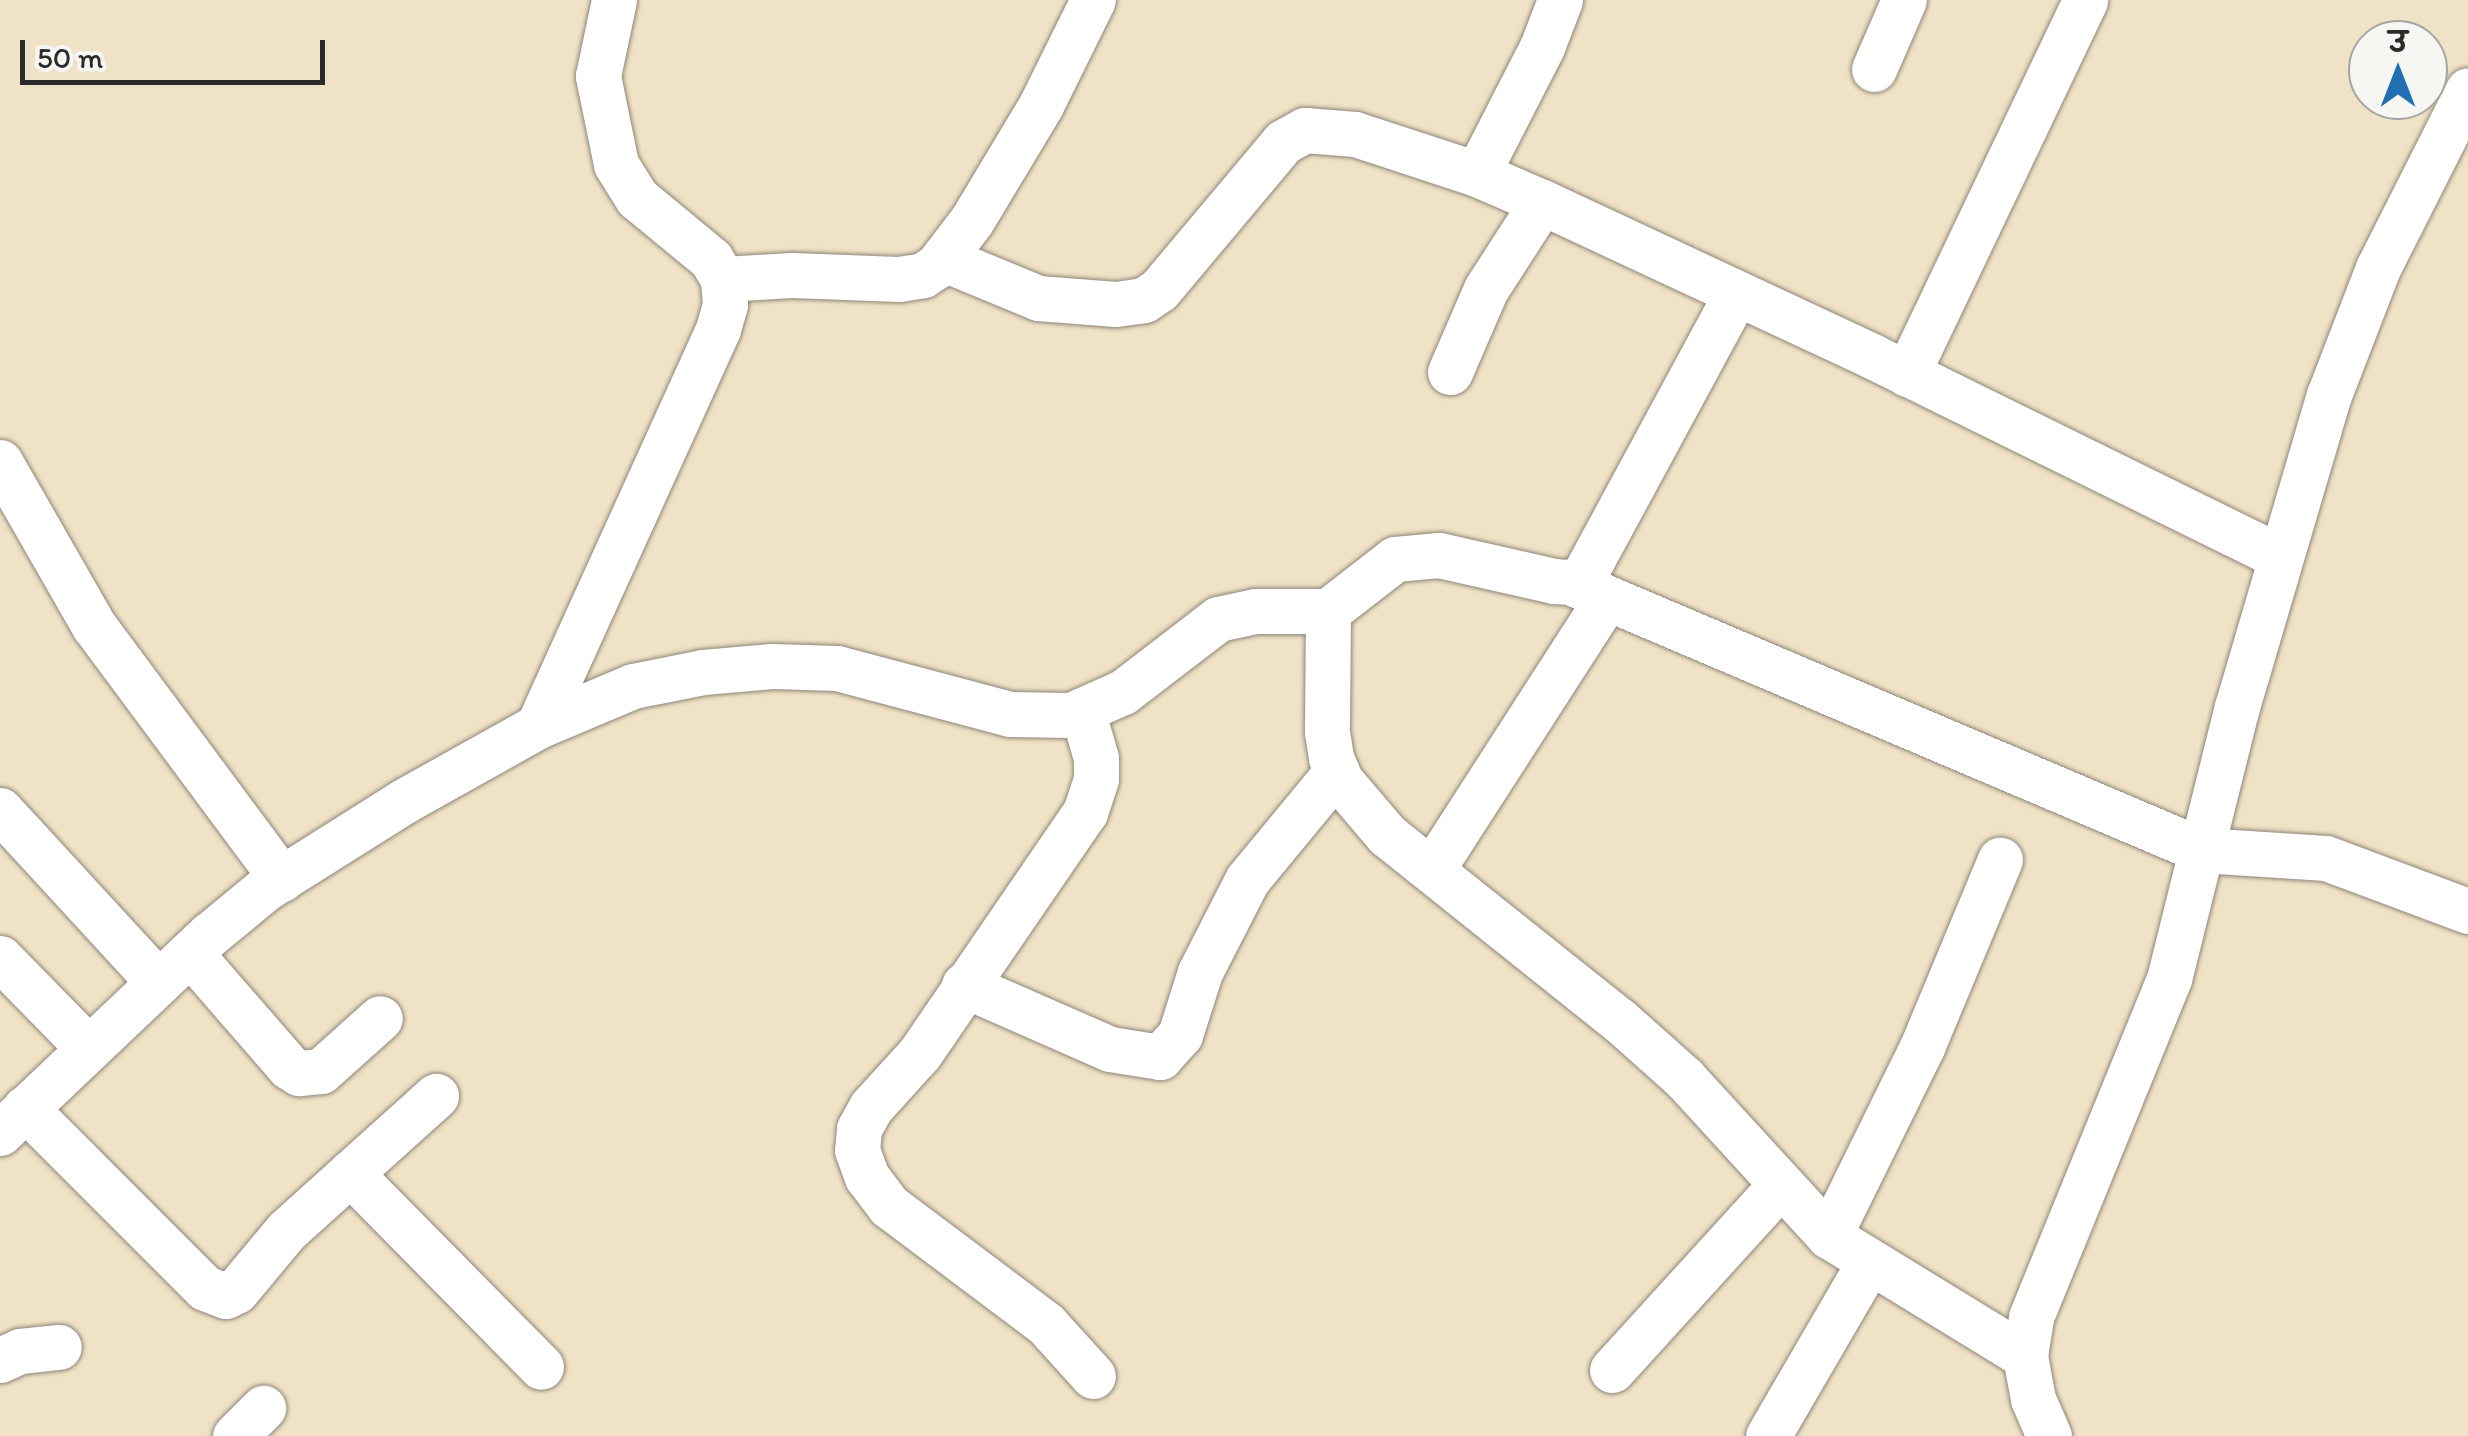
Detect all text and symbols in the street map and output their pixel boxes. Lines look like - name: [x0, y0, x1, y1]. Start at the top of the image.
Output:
- scale bar: [25, 20, 330, 82]
- north arrow: [2348, 20, 2448, 120]
- text: उ: [2389, 25, 2407, 59]
- text: 50 m: [37, 39, 103, 76]

